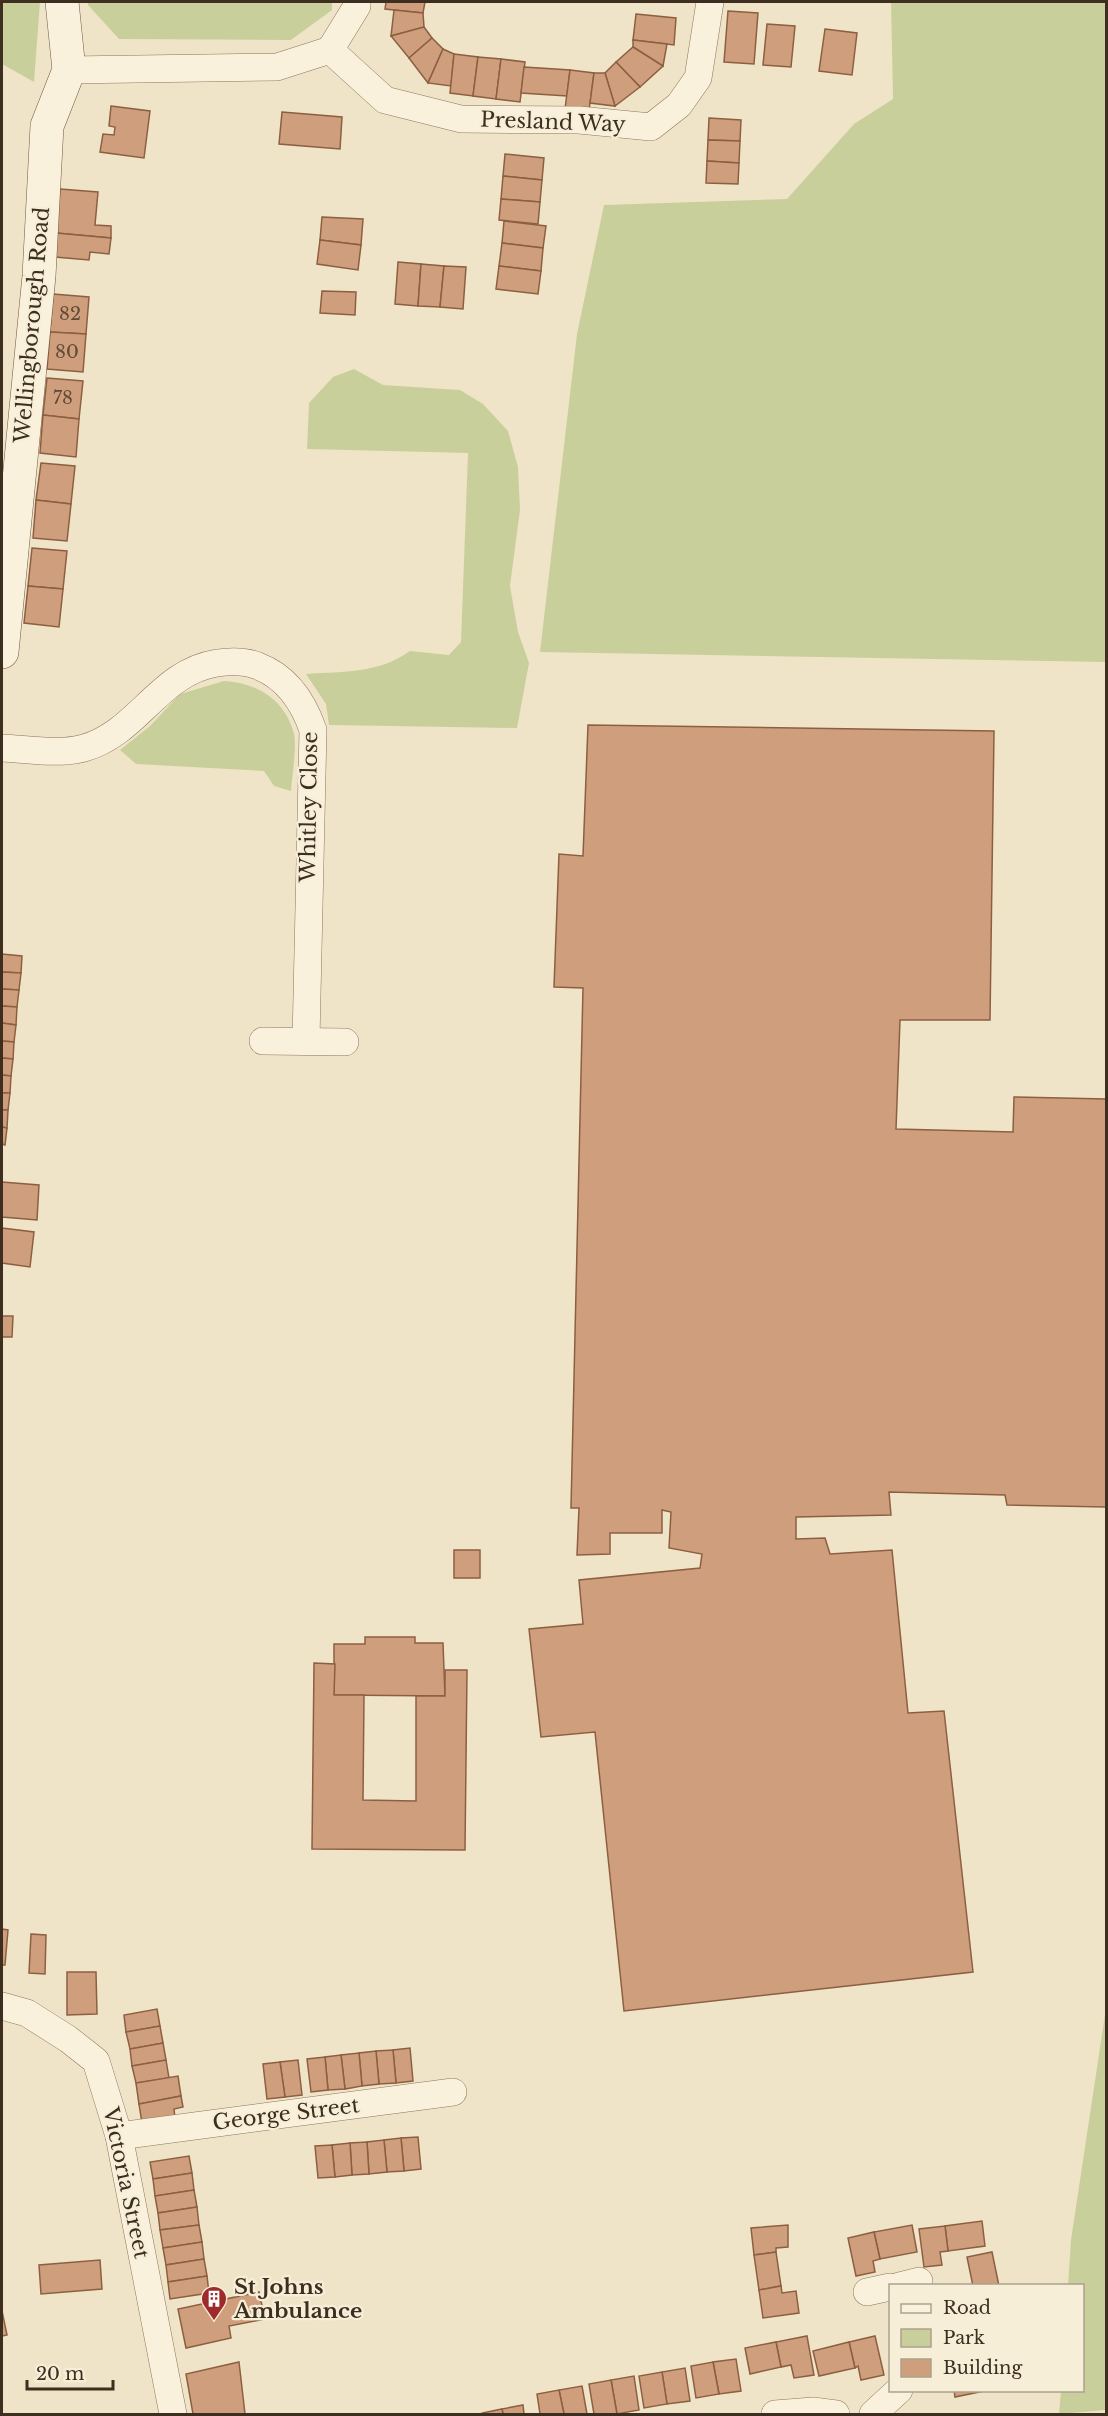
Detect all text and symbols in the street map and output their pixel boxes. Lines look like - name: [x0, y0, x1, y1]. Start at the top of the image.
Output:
- street label: Presland Way: [480, 106, 627, 138]
- street label: Wellingborough Road: [9, 206, 55, 445]
- house number: 82: [59, 303, 81, 325]
- house number: 80: [55, 341, 79, 363]
- house number: 78: [53, 387, 73, 409]
- street label: Whitley Close: [295, 731, 323, 884]
- street label: George Street: [211, 2092, 361, 2136]
- street label: Victoria Street: [97, 2104, 155, 2261]
- place label: St Johns Ambulance: [233, 2274, 362, 2324]
- building icon: St Johns Ambulance: [199, 2284, 229, 2322]
- legend: [889, 2284, 1084, 2392]
- text: Road: [943, 2297, 991, 2319]
- text: Park: [943, 2327, 985, 2349]
- scale bar: [27, 2353, 112, 2391]
- text: Building: [943, 2357, 1022, 2379]
- text: 20 m: [36, 2363, 84, 2385]

